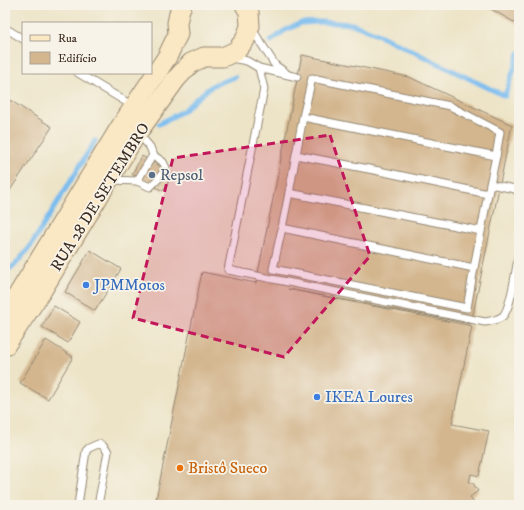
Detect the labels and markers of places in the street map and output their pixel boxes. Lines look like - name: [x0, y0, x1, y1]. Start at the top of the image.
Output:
- place label: Repsol: [160, 165, 203, 185]
- marker: Repsol: [147, 170, 157, 180]
- place label: JPMMotos: [92, 275, 165, 295]
- marker: JPMMotos: [81, 280, 91, 290]
- place label: IKEA Loures: [325, 387, 413, 407]
- marker: IKEA Loures: [312, 392, 322, 402]
- place label: Bristô Sueco: [188, 458, 267, 478]
- marker: Bristô Sueco: [175, 463, 185, 473]

